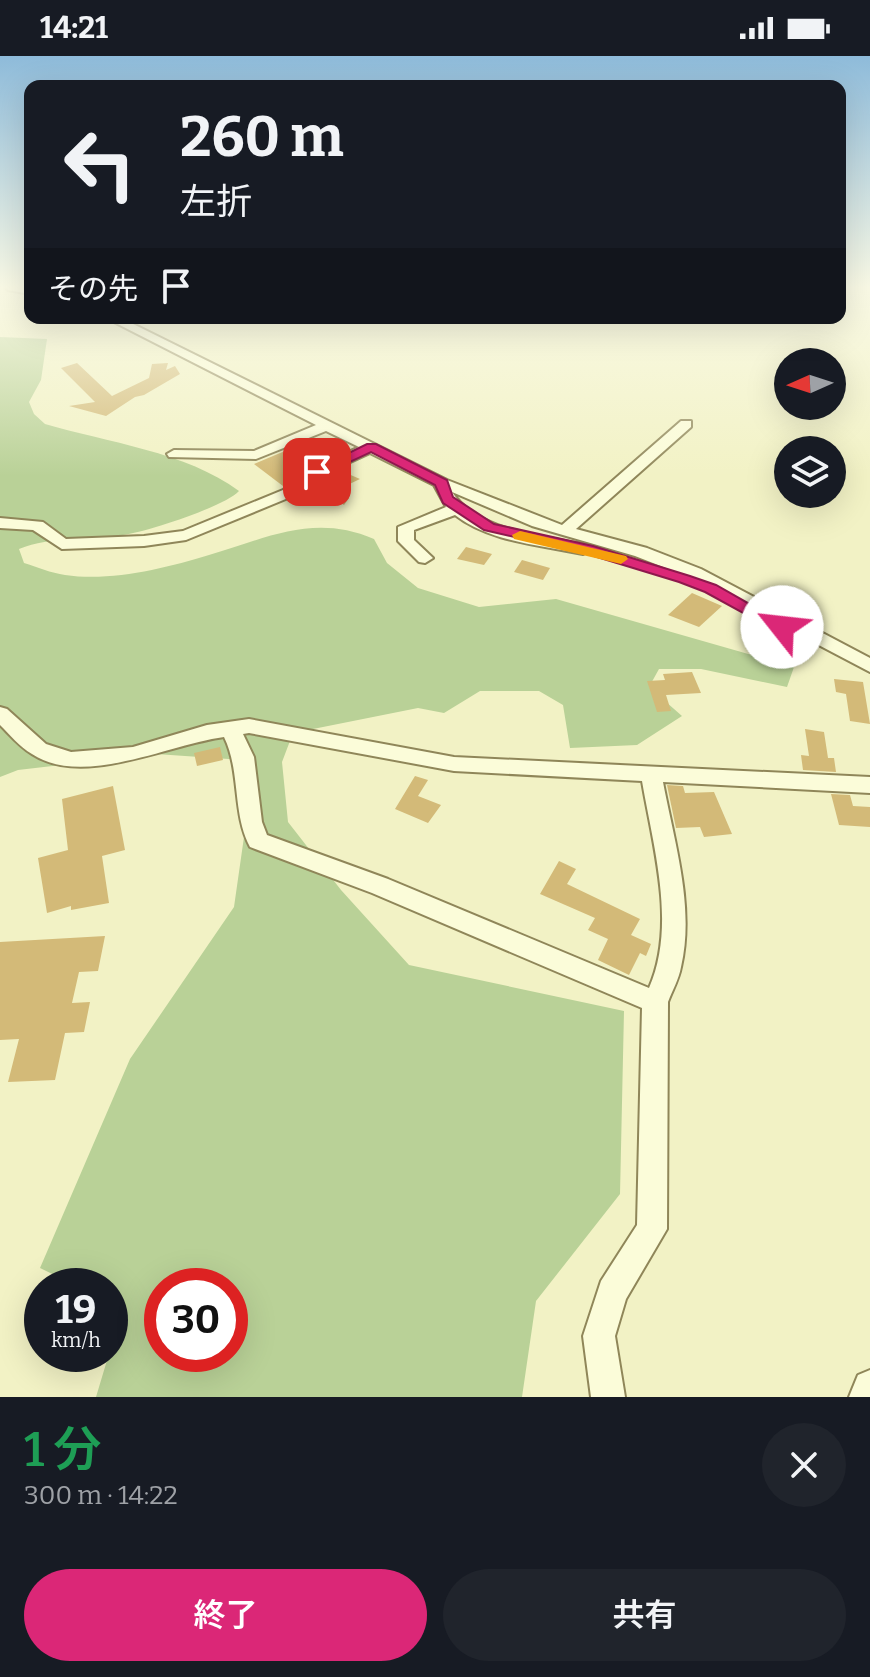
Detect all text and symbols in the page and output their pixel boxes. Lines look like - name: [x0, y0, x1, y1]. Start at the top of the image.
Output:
- text: 14:21: [40, 10, 108, 46]
- text: 260 m: [180, 104, 344, 171]
- icon: left: [48, 112, 152, 216]
- text: 左折: [180, 180, 252, 224]
- icon: arrive: [154, 264, 198, 308]
- text: その先: [48, 271, 138, 307]
- north arrow: [774, 348, 846, 420]
- map controls: [774, 348, 846, 508]
- button: layers: [774, 436, 846, 508]
- pin: [283, 438, 351, 506]
- icon: arrive: [295, 450, 339, 494]
- position arrow: [740, 585, 824, 669]
- speed limit sign: 30: [144, 1268, 248, 1372]
- text: 19: [56, 1286, 96, 1334]
- text: km/h: [51, 1328, 101, 1352]
- text: 1 分: [24, 1421, 101, 1479]
- button: close: [762, 1423, 846, 1507]
- text: 300 m · 14:22: [24, 1480, 178, 1511]
- button: 終了: [24, 1569, 427, 1661]
- button: 共有: [443, 1569, 846, 1661]

